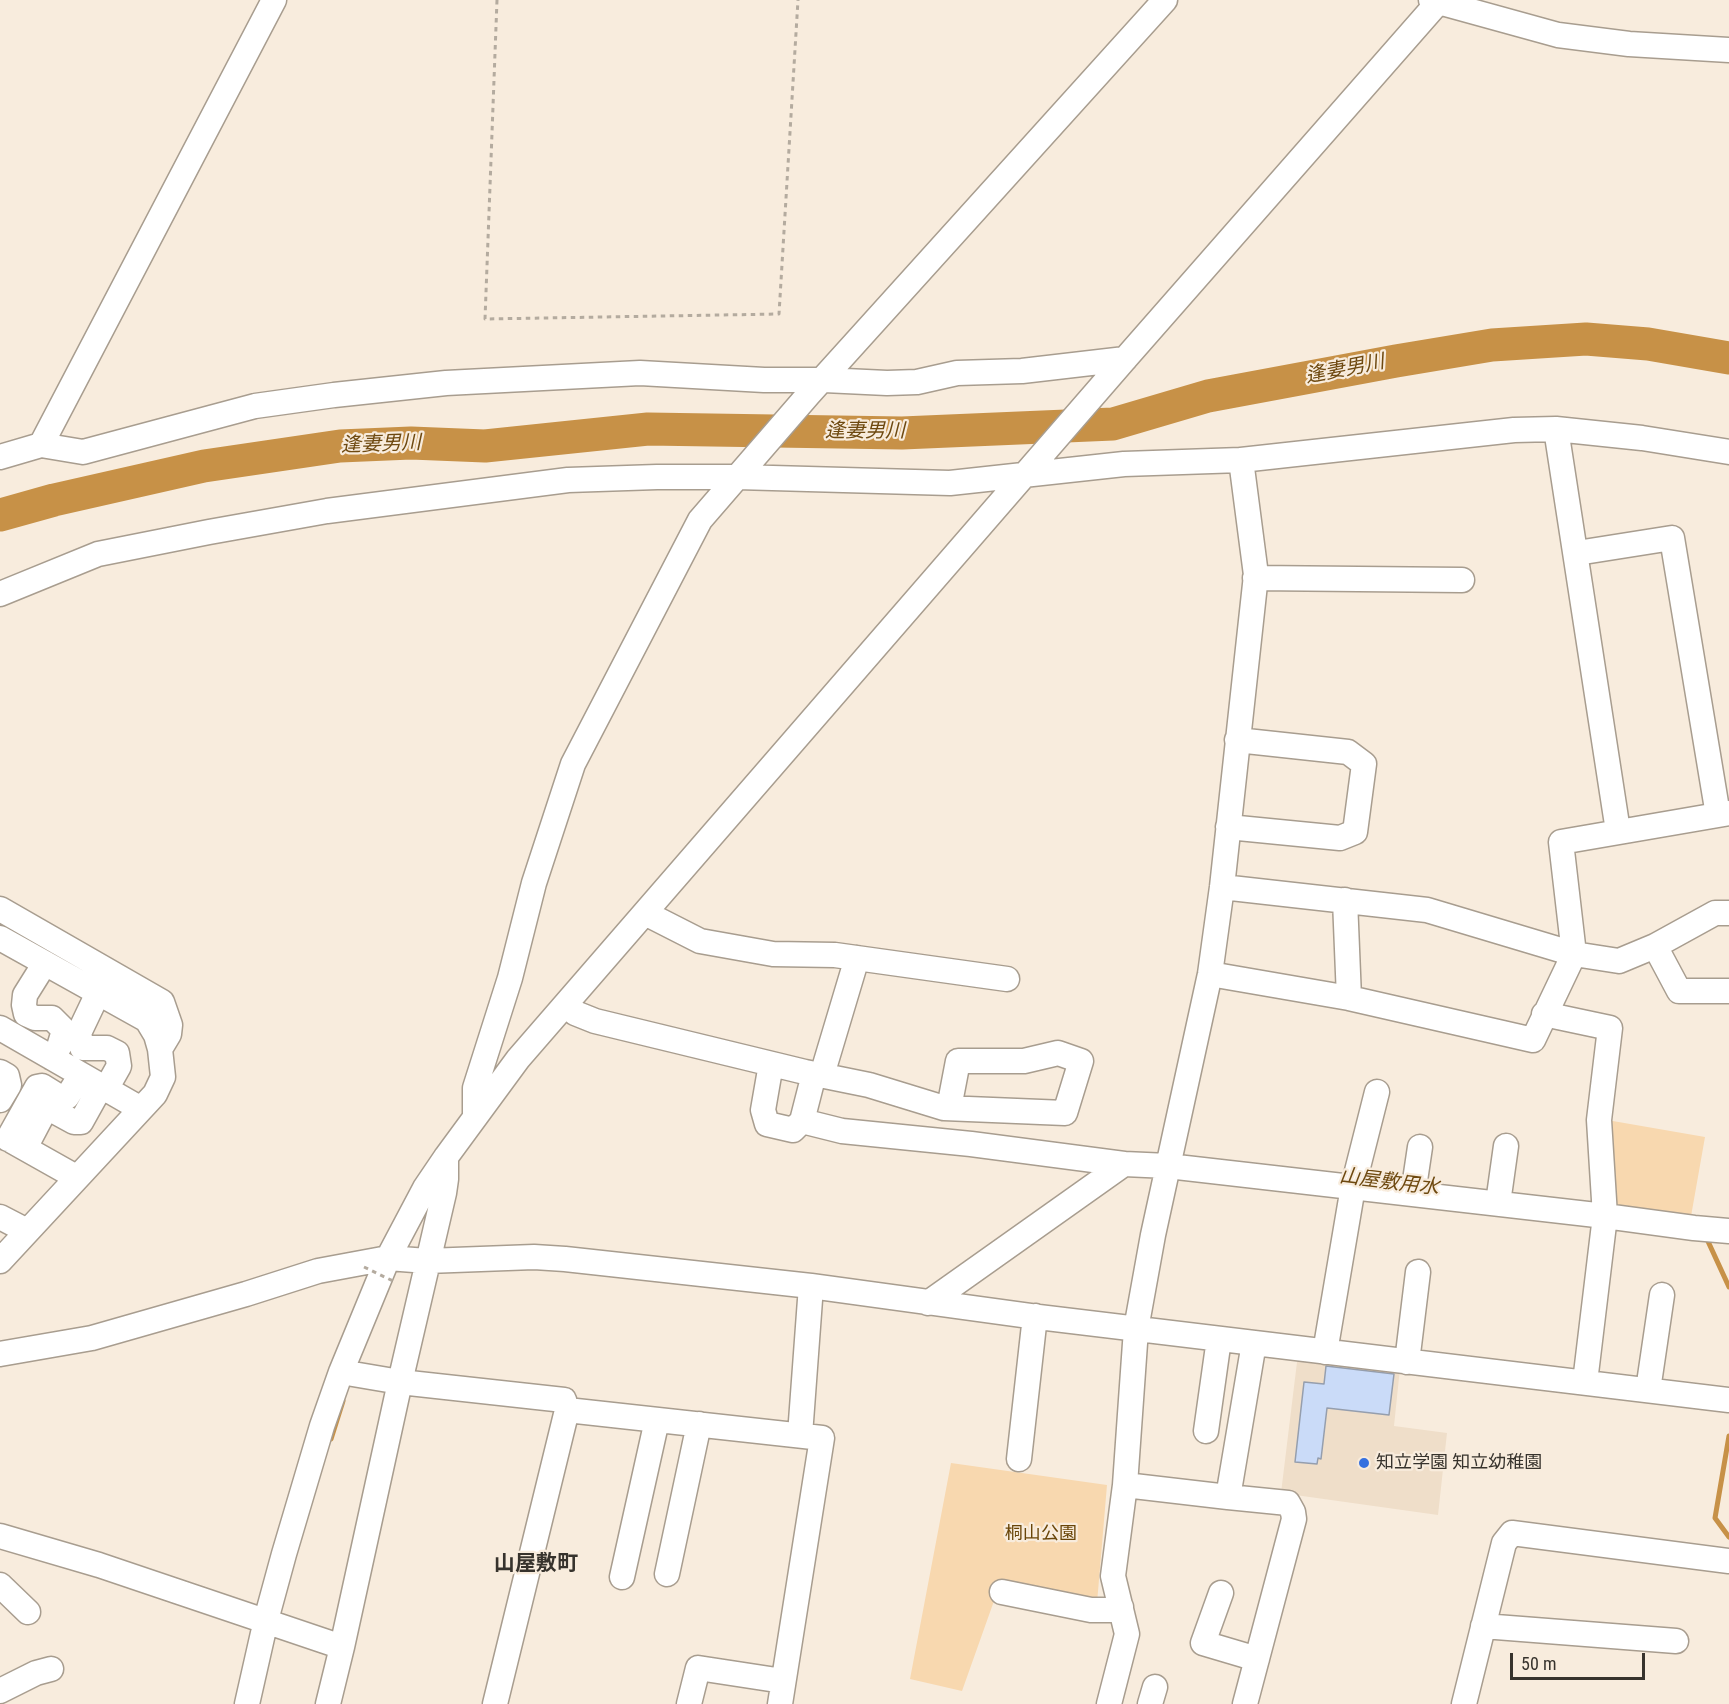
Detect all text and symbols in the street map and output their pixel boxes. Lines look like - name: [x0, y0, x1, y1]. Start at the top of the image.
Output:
- water label: 逢妻男川: [1303, 351, 1387, 389]
- water label: 逢妻男川: [825, 420, 905, 444]
- water label: 逢妻男川: [341, 432, 421, 458]
- water label: 山屋敷用水: [1338, 1165, 1440, 1201]
- place label: 知立学園 知立幼稚園: [1376, 1452, 1542, 1474]
- marker: 知立学園 知立幼稚園: [1357, 1456, 1371, 1470]
- park label: 桐山公園: [1005, 1523, 1077, 1545]
- district label: 山屋敷町: [494, 1552, 578, 1578]
- scale bar: [1513, 1641, 1648, 1679]
- text: 50 m: [1521, 1653, 1556, 1674]

